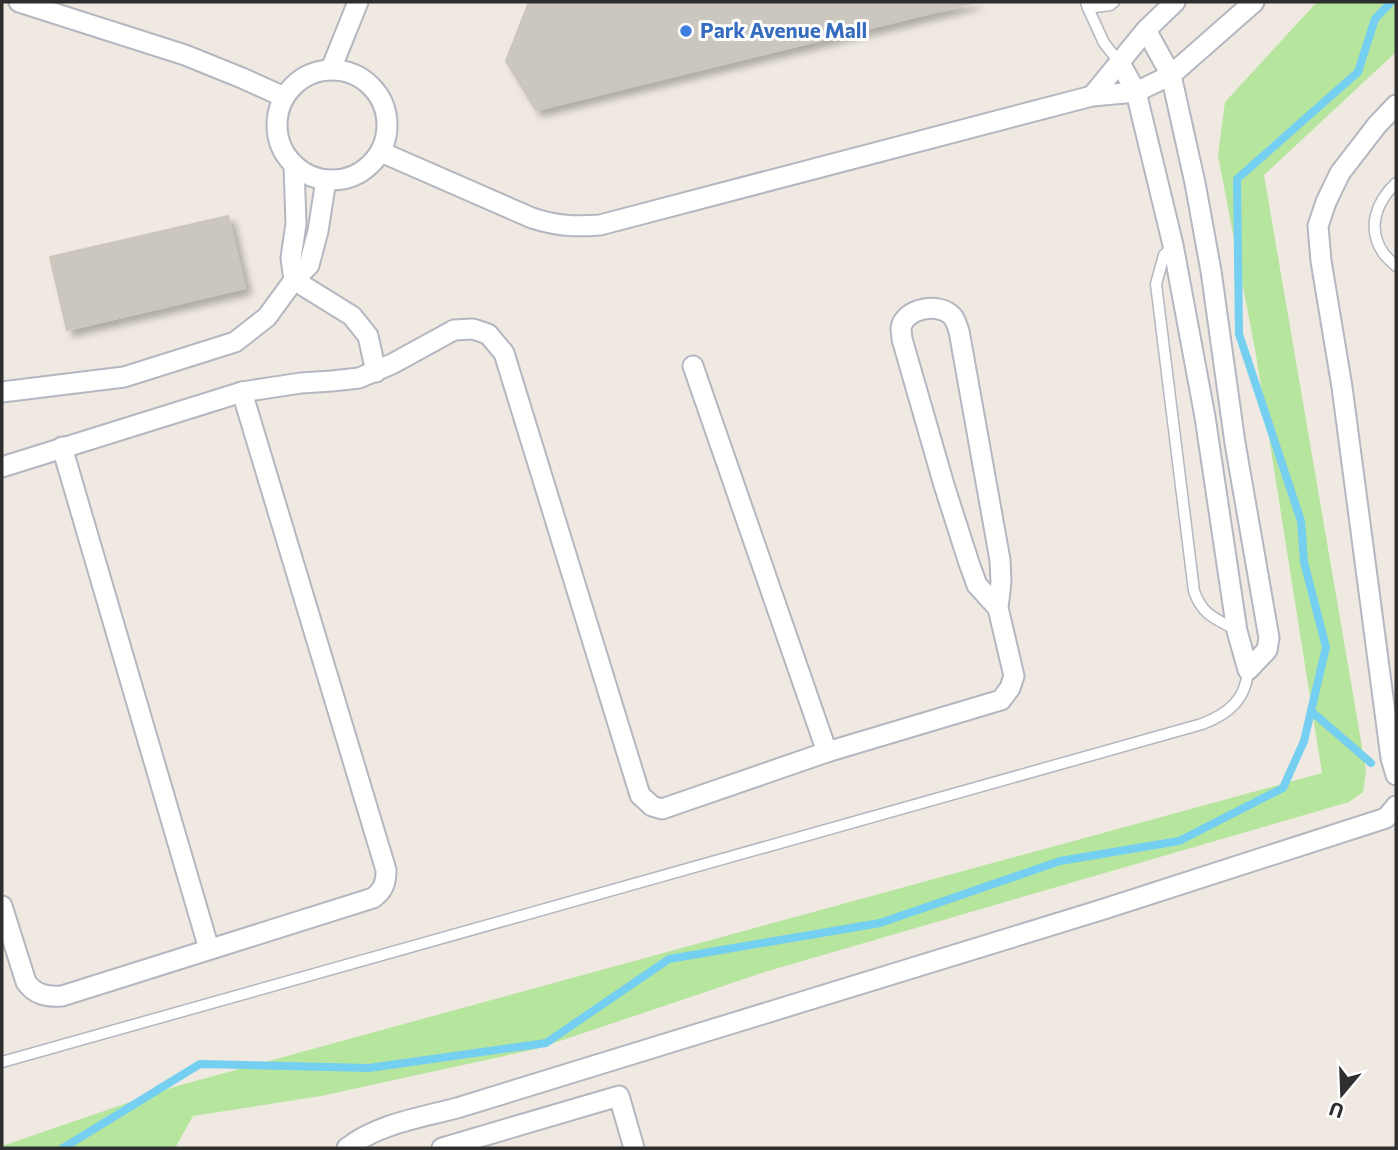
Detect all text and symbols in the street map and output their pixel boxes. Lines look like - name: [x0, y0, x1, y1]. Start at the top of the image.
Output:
- place label: Park Avenue Mall: [700, 17, 867, 42]
- marker: Park Avenue Mall: [678, 23, 694, 39]
- north arrow: [1307, 1059, 1377, 1129]
- text: U: [1326, 1097, 1347, 1124]

